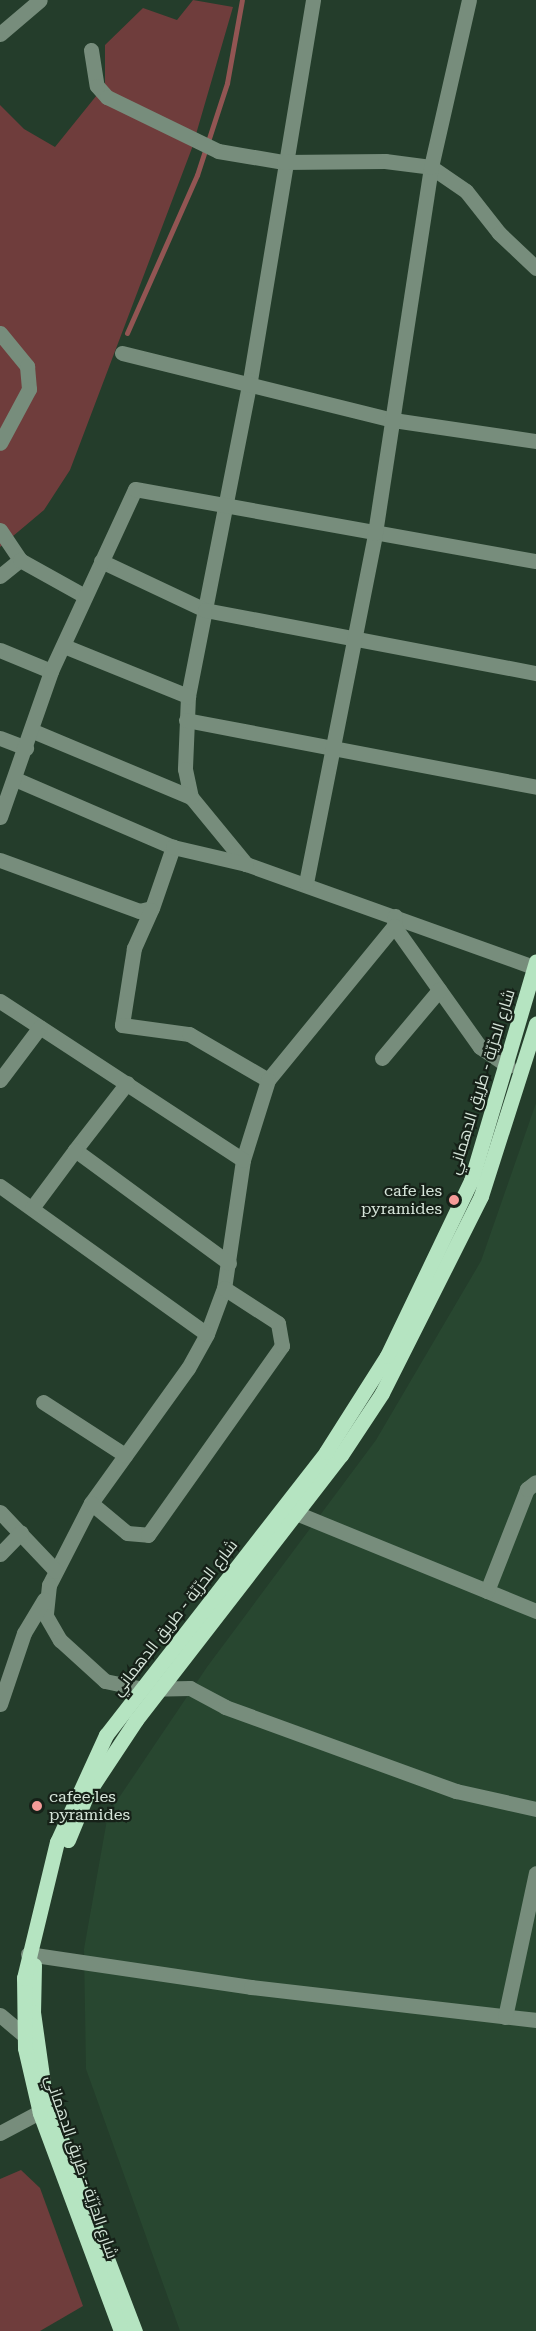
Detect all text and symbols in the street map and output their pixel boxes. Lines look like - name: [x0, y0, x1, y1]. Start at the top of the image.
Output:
- street label: شارع الحرّيّة - طريق الدهماني: [445, 987, 519, 1177]
- place label: cafe les pyramides: [361, 1181, 442, 1219]
- marker: cafe les pyramides: [447, 1193, 461, 1207]
- street label: شارع الحرّيّة - طريق الدهماني: [108, 1536, 242, 1700]
- place label: cafee les pyramides: [49, 1787, 130, 1825]
- marker: cafee les pyramides: [30, 1799, 44, 1813]
- street label: شارع الحرّيّة - طريق الدهماني: [41, 2073, 121, 2261]

